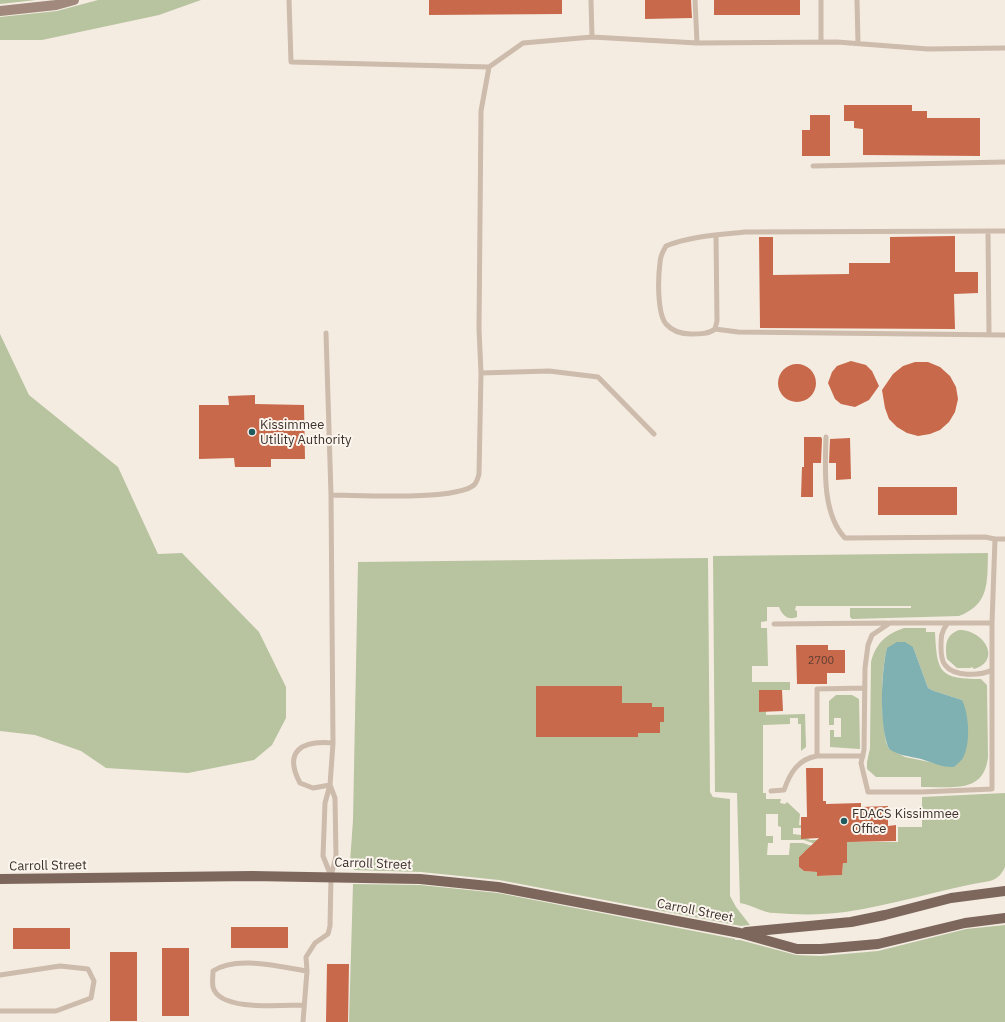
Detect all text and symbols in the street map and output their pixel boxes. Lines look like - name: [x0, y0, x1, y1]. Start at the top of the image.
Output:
- place label: Kissimmee Utility Authority: [260, 417, 352, 448]
- marker: Kissimmee Utility Authority: [247, 427, 257, 437]
- house number: 2700: [808, 654, 834, 668]
- place label: FDACS Kissimmee Office: [852, 806, 959, 837]
- marker: FDACS Kissimmee Office: [839, 816, 849, 826]
- street label: Carroll Street: [334, 855, 412, 873]
- street label: Carroll Street: [9, 858, 87, 874]
- street label: Carroll Street: [655, 896, 735, 926]

